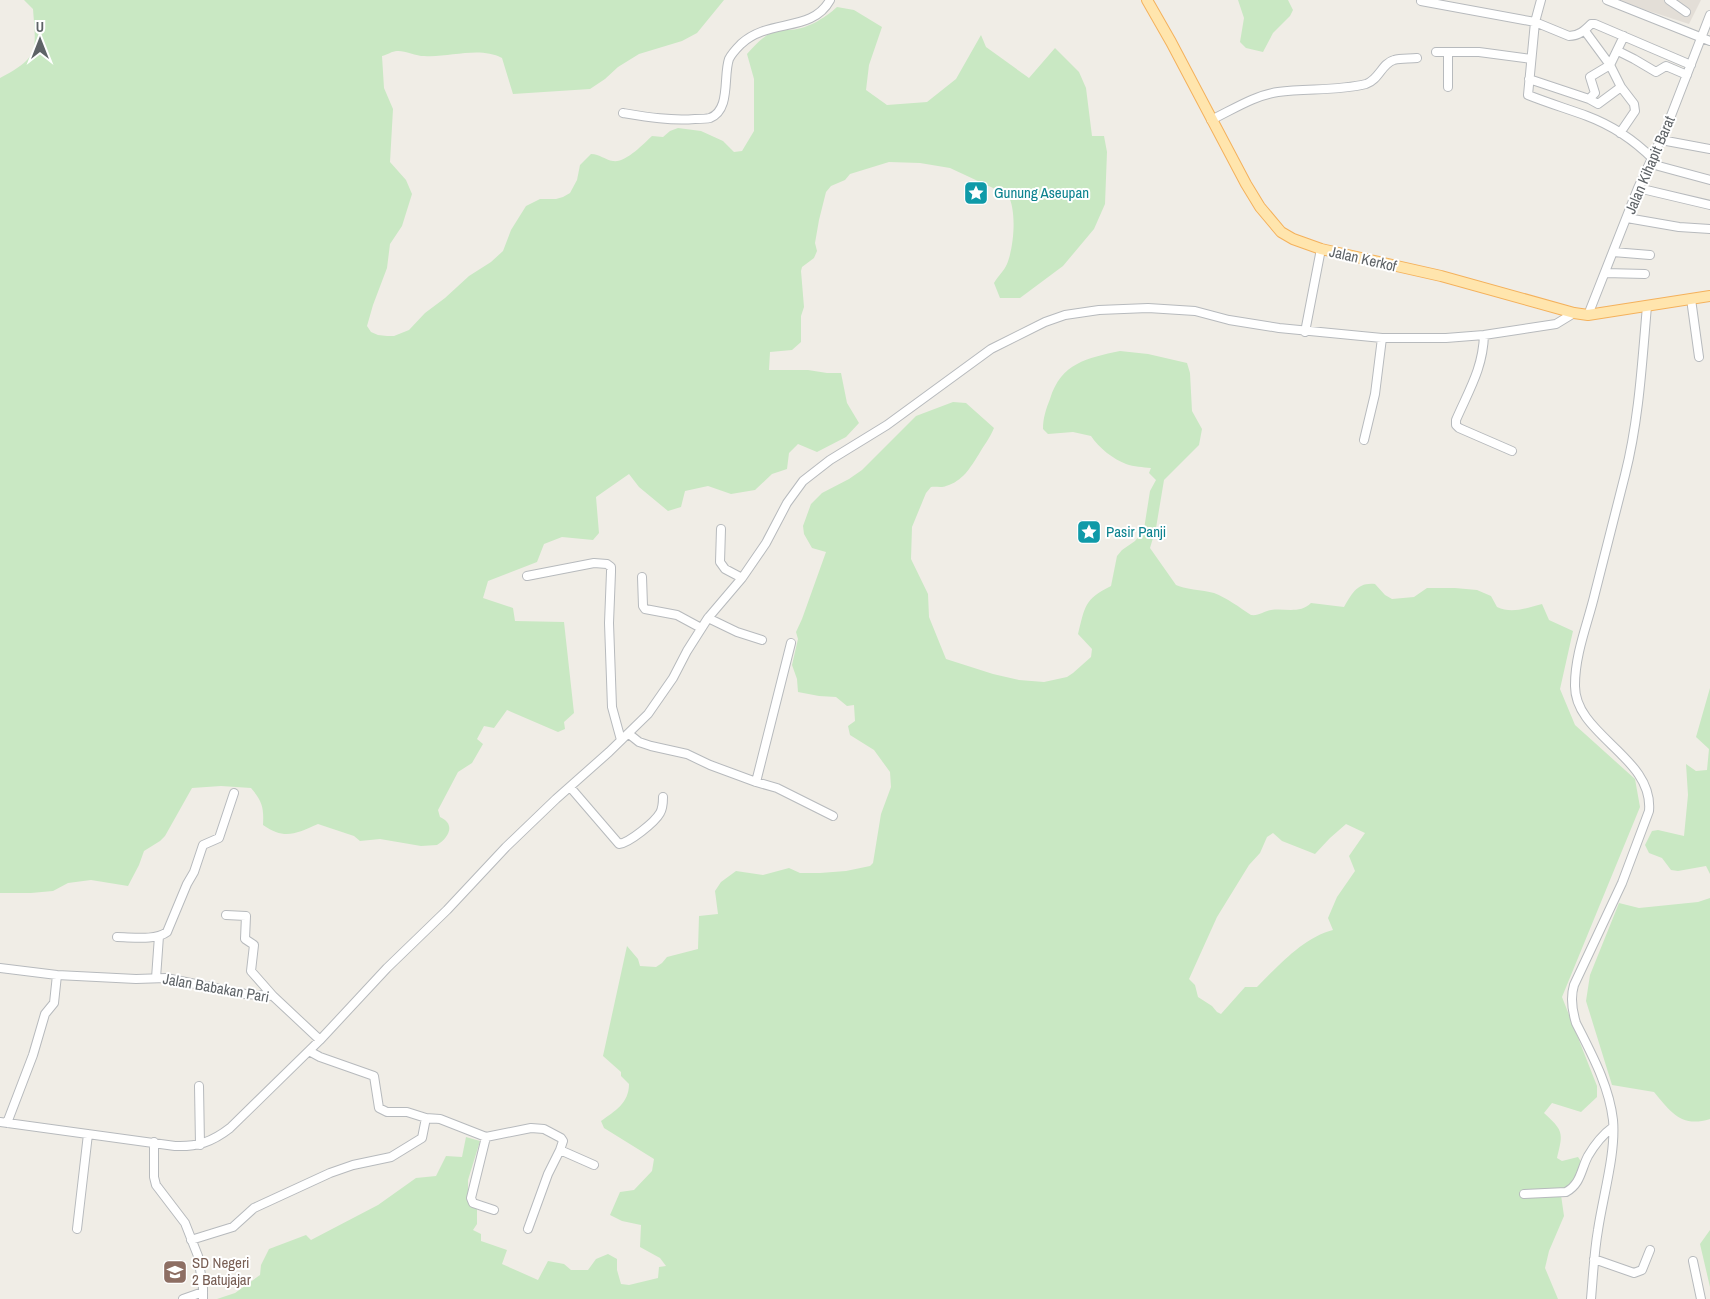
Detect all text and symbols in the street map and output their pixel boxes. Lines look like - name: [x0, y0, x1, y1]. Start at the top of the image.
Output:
- north arrow: [15, 15, 65, 65]
- text: U: [36, 18, 44, 36]
- street label: Jalan Kihapit Barat: [1619, 112, 1680, 217]
- place icon: Gunung Aseupan: [963, 180, 989, 206]
- place label: Gunung Aseupan: [994, 182, 1089, 203]
- street label: Jalan Kerkof: [1327, 241, 1399, 277]
- place icon: Pasir Panji: [1076, 519, 1102, 545]
- place label: Pasir Panji: [1106, 521, 1166, 542]
- street label: Jalan Babakan Pari: [161, 968, 271, 1007]
- place label: SD Negeri 2 Batujajar: [192, 1252, 251, 1290]
- school or university icon: SD Negeri 2 Batujajar: [162, 1259, 188, 1285]

